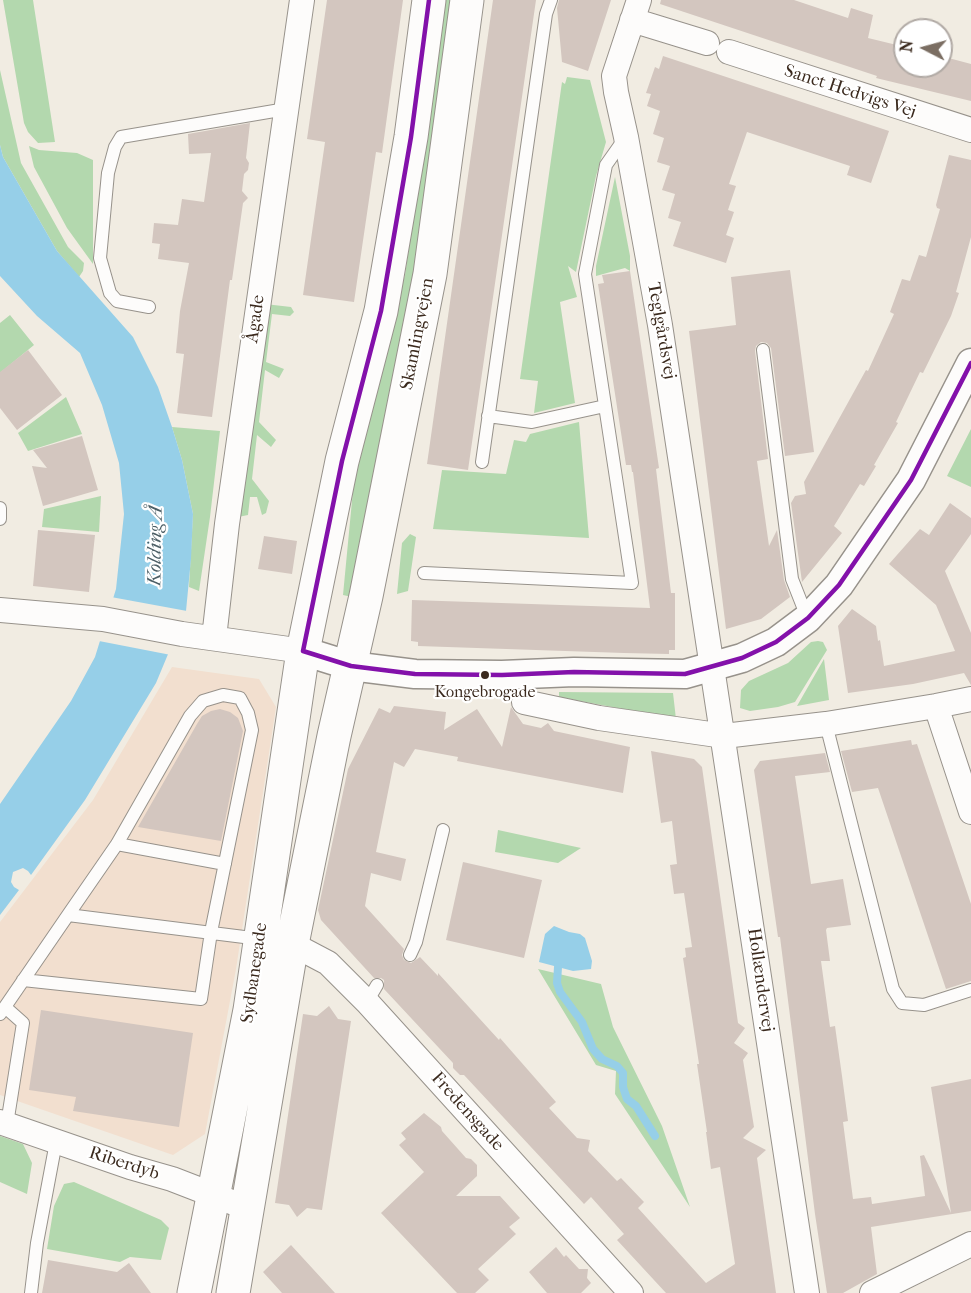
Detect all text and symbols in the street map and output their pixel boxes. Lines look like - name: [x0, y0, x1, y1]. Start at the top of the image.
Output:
- north arrow: [893, 18, 953, 78]
- text: N: [897, 39, 917, 53]
- street label: Sanct Hedvigs Vej: [781, 60, 919, 124]
- street label: Skamlingvejen: [397, 276, 439, 392]
- street label: Teglgårdsvej: [642, 281, 680, 381]
- street label: Ågade: [242, 294, 270, 344]
- water label: Kolding Å: [143, 506, 169, 586]
- marker: Kongebrogade: [479, 669, 491, 681]
- place label: Kongebrogade: [435, 683, 535, 703]
- street label: Sydbanegade: [237, 921, 273, 1025]
- street label: Hollændervej: [742, 927, 778, 1033]
- street label: Fredensgade: [426, 1068, 508, 1156]
- street label: Riberdyb: [86, 1143, 162, 1185]

